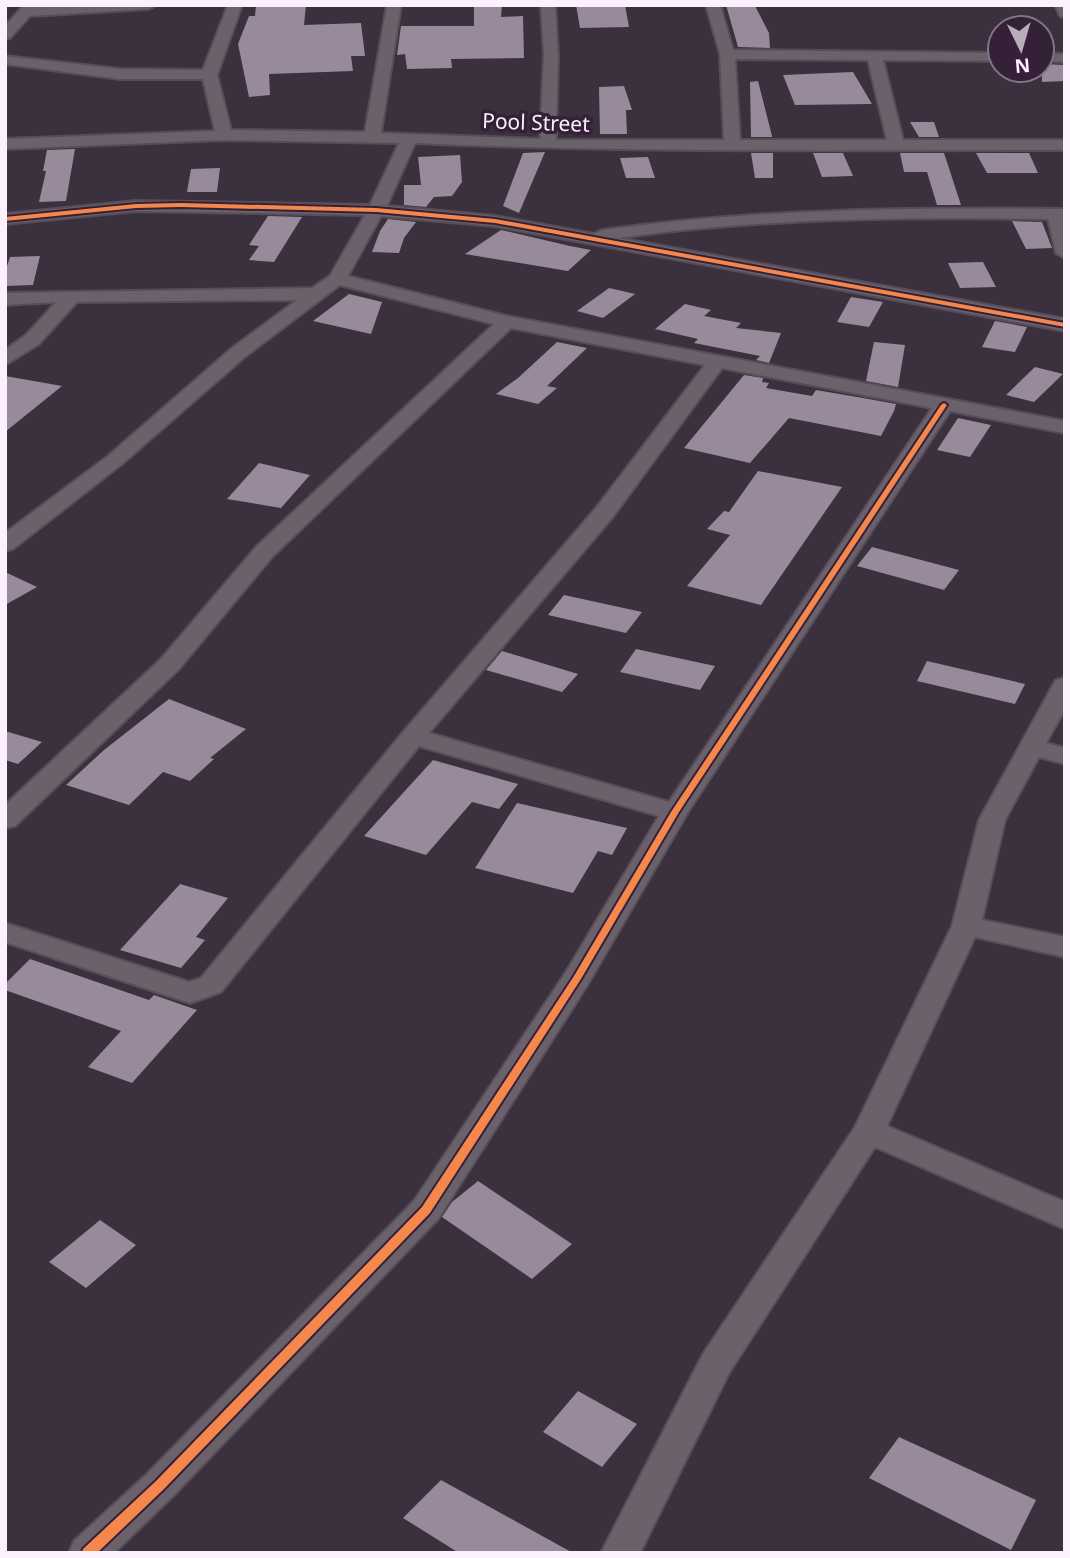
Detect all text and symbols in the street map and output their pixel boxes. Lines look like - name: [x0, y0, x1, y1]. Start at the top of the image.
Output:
- north arrow: [986, 14, 1056, 84]
- text: N: [1014, 52, 1031, 80]
- street label: Pool Street: [482, 106, 591, 138]

